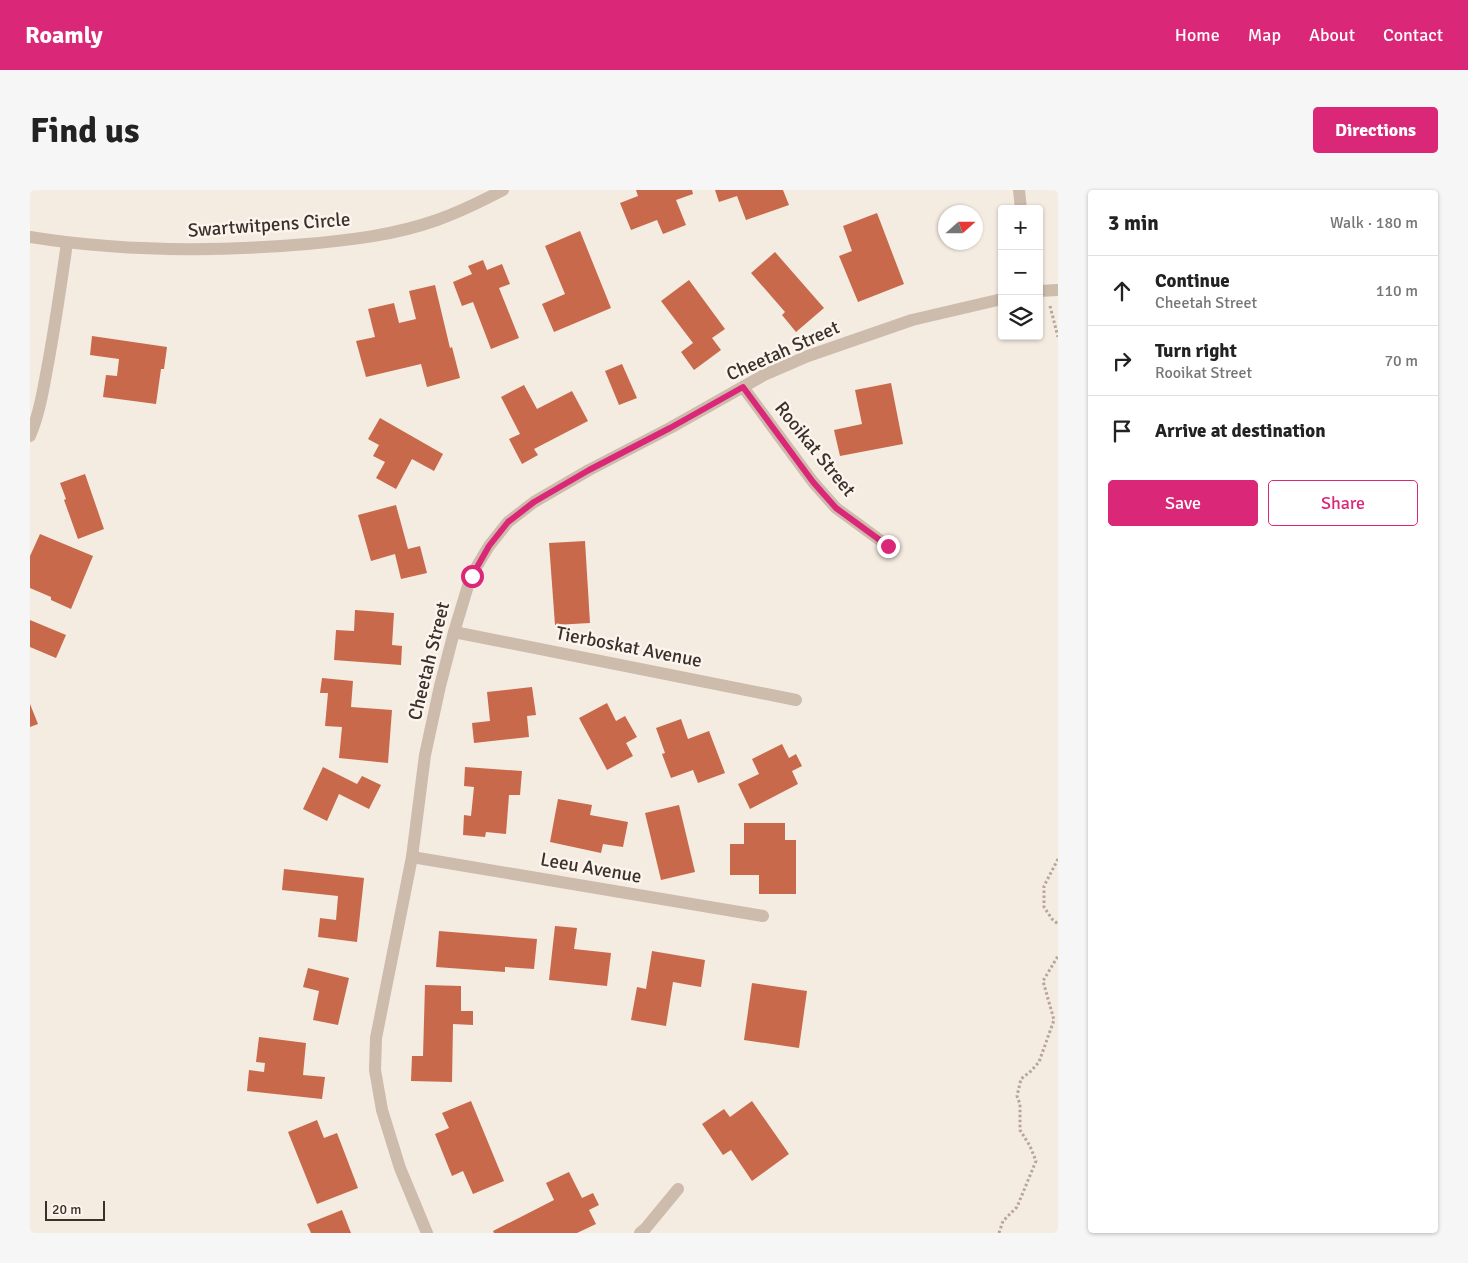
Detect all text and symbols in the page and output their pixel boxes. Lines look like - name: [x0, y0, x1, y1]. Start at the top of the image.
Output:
- text: Roamly: [25, 20, 103, 50]
- text: Home: [1175, 24, 1220, 46]
- text: Map: [1248, 24, 1281, 46]
- text: About: [1309, 24, 1355, 46]
- text: Contact: [1383, 24, 1443, 46]
- button: Directions: [1313, 107, 1438, 153]
- text: Find us: [30, 109, 140, 152]
- north arrow: [938, 205, 983, 250]
- map controls: [998, 205, 1043, 340]
- button: +: [998, 205, 1043, 250]
- street label: Swartwitpens Circle: [187, 207, 351, 243]
- text: 3 min: [1108, 210, 1159, 236]
- text: Walk · 180 m: [1330, 213, 1418, 233]
- button: −: [998, 250, 1043, 295]
- text: Continue: [1155, 269, 1230, 293]
- icon: ahead: [1108, 277, 1136, 305]
- text: 110 m: [1376, 281, 1418, 301]
- text: Cheetah Street: [1155, 293, 1257, 313]
- button: layers: [998, 295, 1043, 340]
- street label: Cheetah Street: [723, 315, 844, 387]
- text: Turn right: [1155, 339, 1237, 363]
- icon: right: [1108, 347, 1136, 375]
- text: 70 m: [1384, 351, 1418, 371]
- text: Rooikat Street: [1155, 363, 1252, 383]
- street label: Rooikat Street: [769, 397, 861, 502]
- icon: arrive: [1108, 417, 1136, 445]
- text: Arrive at destination: [1155, 419, 1326, 443]
- button: Save: [1108, 480, 1258, 526]
- button: Share: [1268, 480, 1418, 526]
- route end: [877, 535, 900, 558]
- route start: [461, 565, 484, 588]
- street label: Cheetah Street: [403, 599, 455, 723]
- street label: Tierboskat Avenue: [554, 621, 704, 673]
- street label: Leeu Avenue: [538, 847, 644, 889]
- scale bar: [45, 1198, 105, 1221]
- text: 20 m: [52, 1201, 81, 1218]

